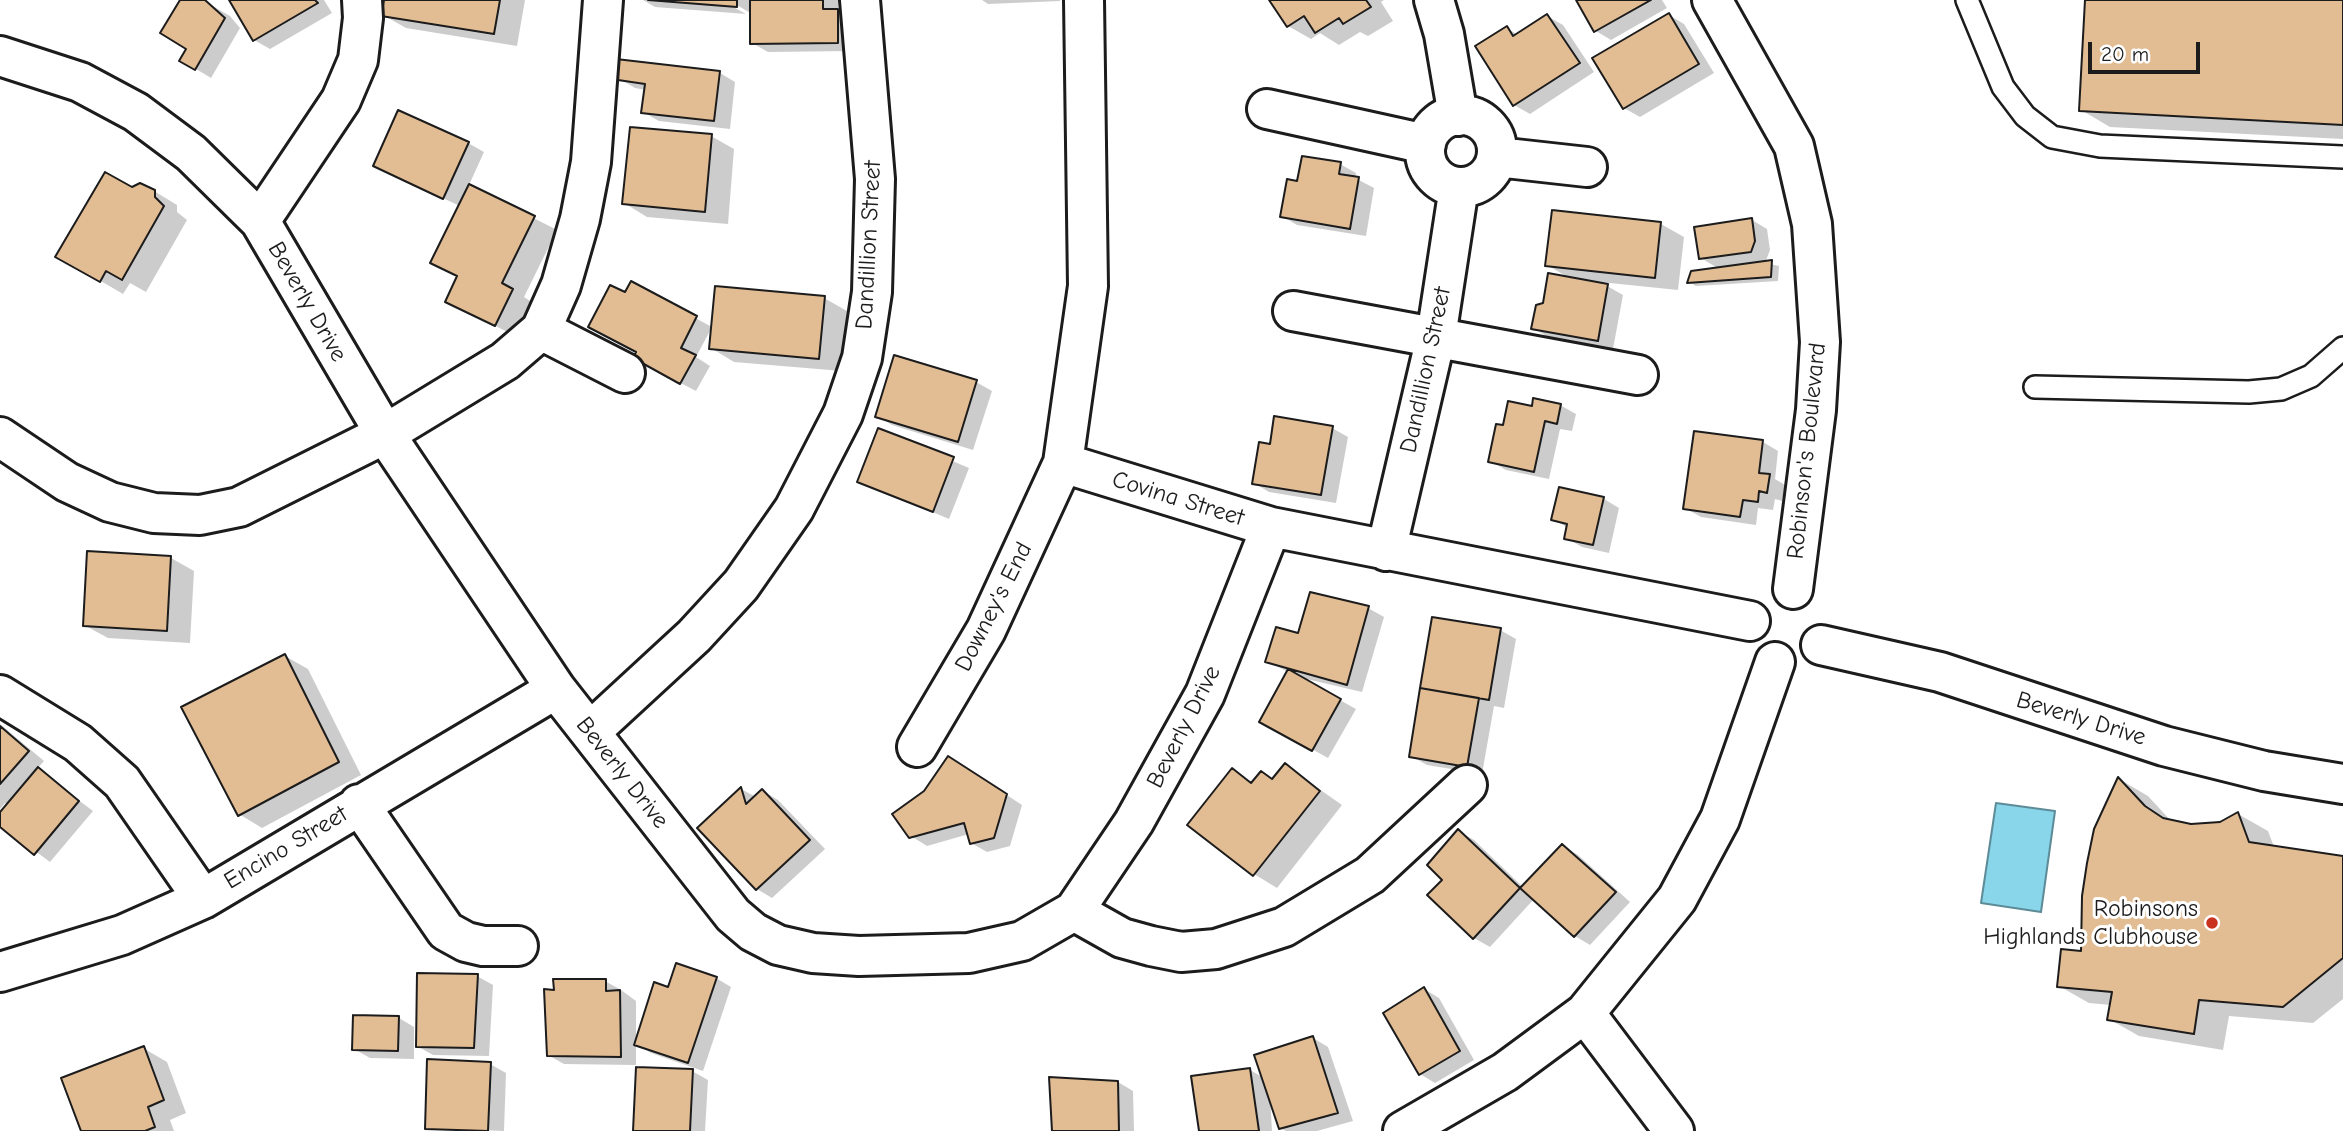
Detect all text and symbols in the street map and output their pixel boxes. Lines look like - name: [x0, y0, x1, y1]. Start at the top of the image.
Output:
- scale bar: [2091, 28, 2203, 72]
- text: 20 m: [2101, 42, 2149, 66]
- street label: Dandillion Street: [850, 160, 888, 330]
- street label: Beverly Drive: [261, 237, 353, 367]
- street label: Dandillion Street: [1394, 284, 1458, 456]
- street label: Robinson's Boulevard: [1781, 341, 1833, 561]
- street label: Covina Street: [1109, 465, 1247, 533]
- street label: Downey's End: [949, 538, 1039, 676]
- street label: Beverly Drive: [1141, 661, 1227, 793]
- street label: Beverly Drive: [2013, 686, 2149, 752]
- street label: Beverly Drive: [570, 711, 674, 835]
- street label: Encino Street: [219, 800, 353, 896]
- place label: Robinsons Highlands Clubhouse: [1983, 895, 2198, 951]
- marker: Robinsons Highlands Clubhouse: [2204, 915, 2220, 931]

